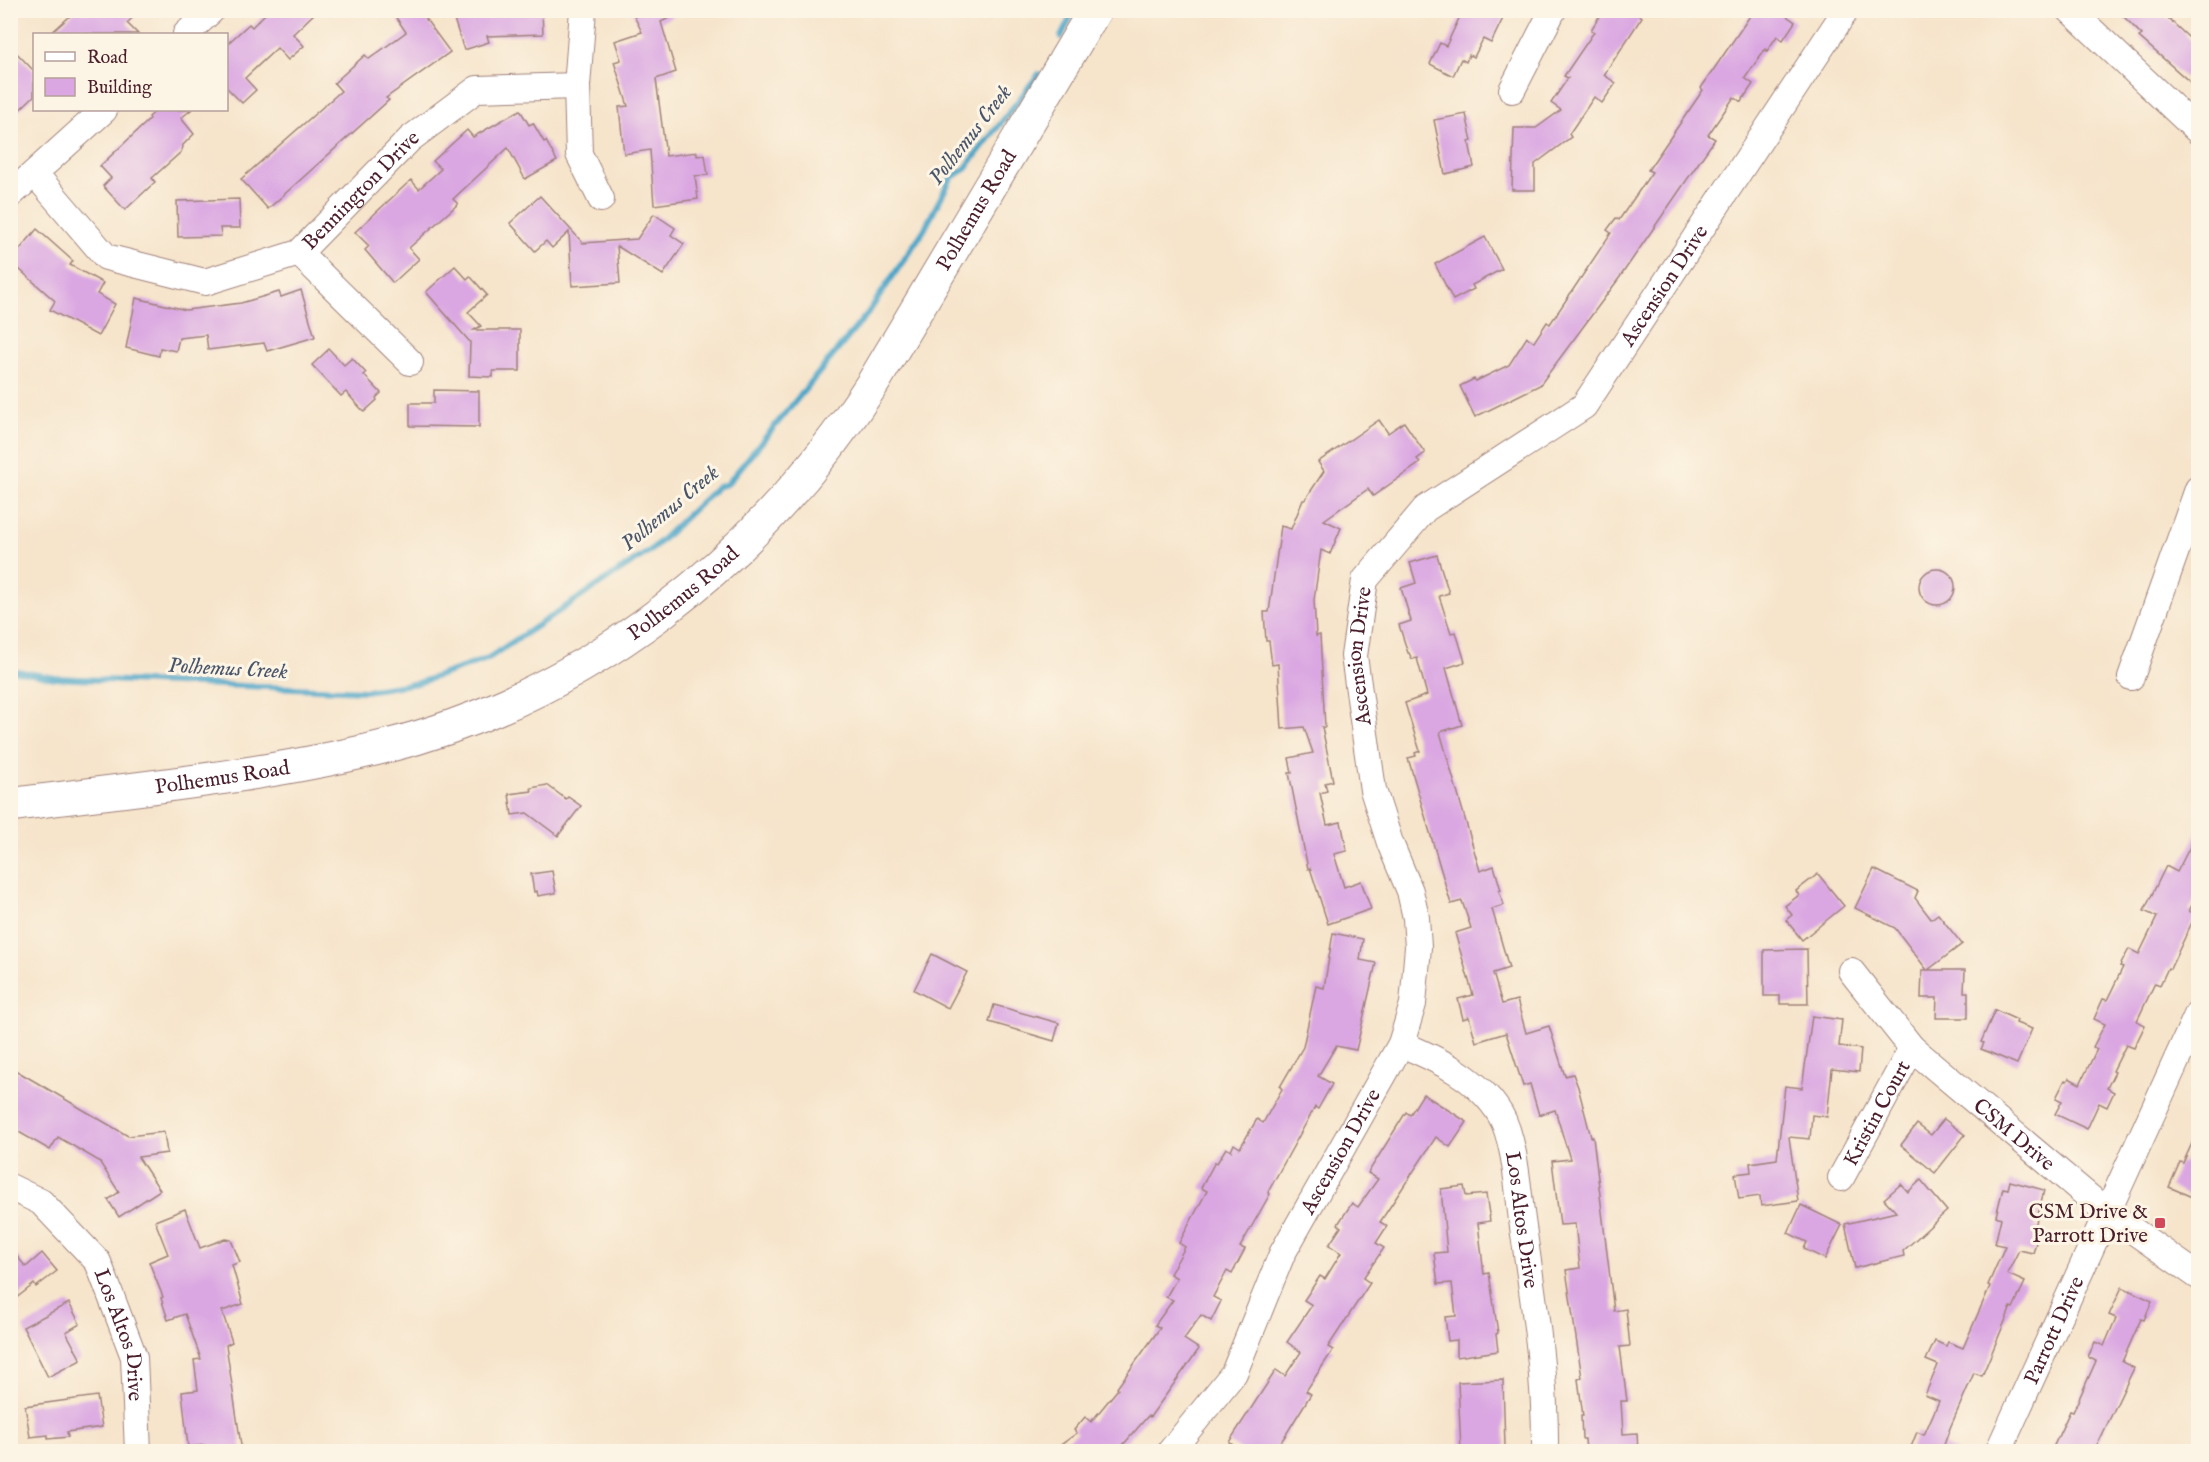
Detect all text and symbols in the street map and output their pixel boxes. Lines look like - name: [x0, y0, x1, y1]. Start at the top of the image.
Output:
- legend: [33, 33, 228, 111]
- text: Road: [87, 47, 128, 70]
- text: Building: [87, 77, 152, 100]
- water label: Polhemus Creek: [923, 79, 1019, 191]
- street label: Bennington Drive: [297, 124, 426, 257]
- street label: Polhemus Road: [931, 145, 1024, 276]
- street label: Ascension Drive: [1615, 220, 1715, 353]
- water label: Polhemus Creek: [615, 459, 725, 558]
- street label: Polhemus Road: [623, 540, 746, 647]
- street label: Ascension Drive: [1341, 585, 1379, 728]
- water label: Polhemus Creek: [167, 652, 289, 686]
- street label: Polhemus Road: [153, 755, 293, 801]
- street label: Kristin Court: [1838, 1056, 1918, 1171]
- street label: Ascension Drive: [1295, 1084, 1388, 1221]
- street label: CSM Drive: [1967, 1093, 2060, 1178]
- street label: Los Altos Drive: [1498, 1149, 1544, 1290]
- place label: CSM Drive & Parrott Drive: [2029, 1199, 2148, 1250]
- marker: CSM Drive & Parrott Drive: [2153, 1216, 2167, 1230]
- street label: Los Altos Drive: [87, 1265, 148, 1402]
- street label: Parrott Drive: [2019, 1272, 2091, 1389]

